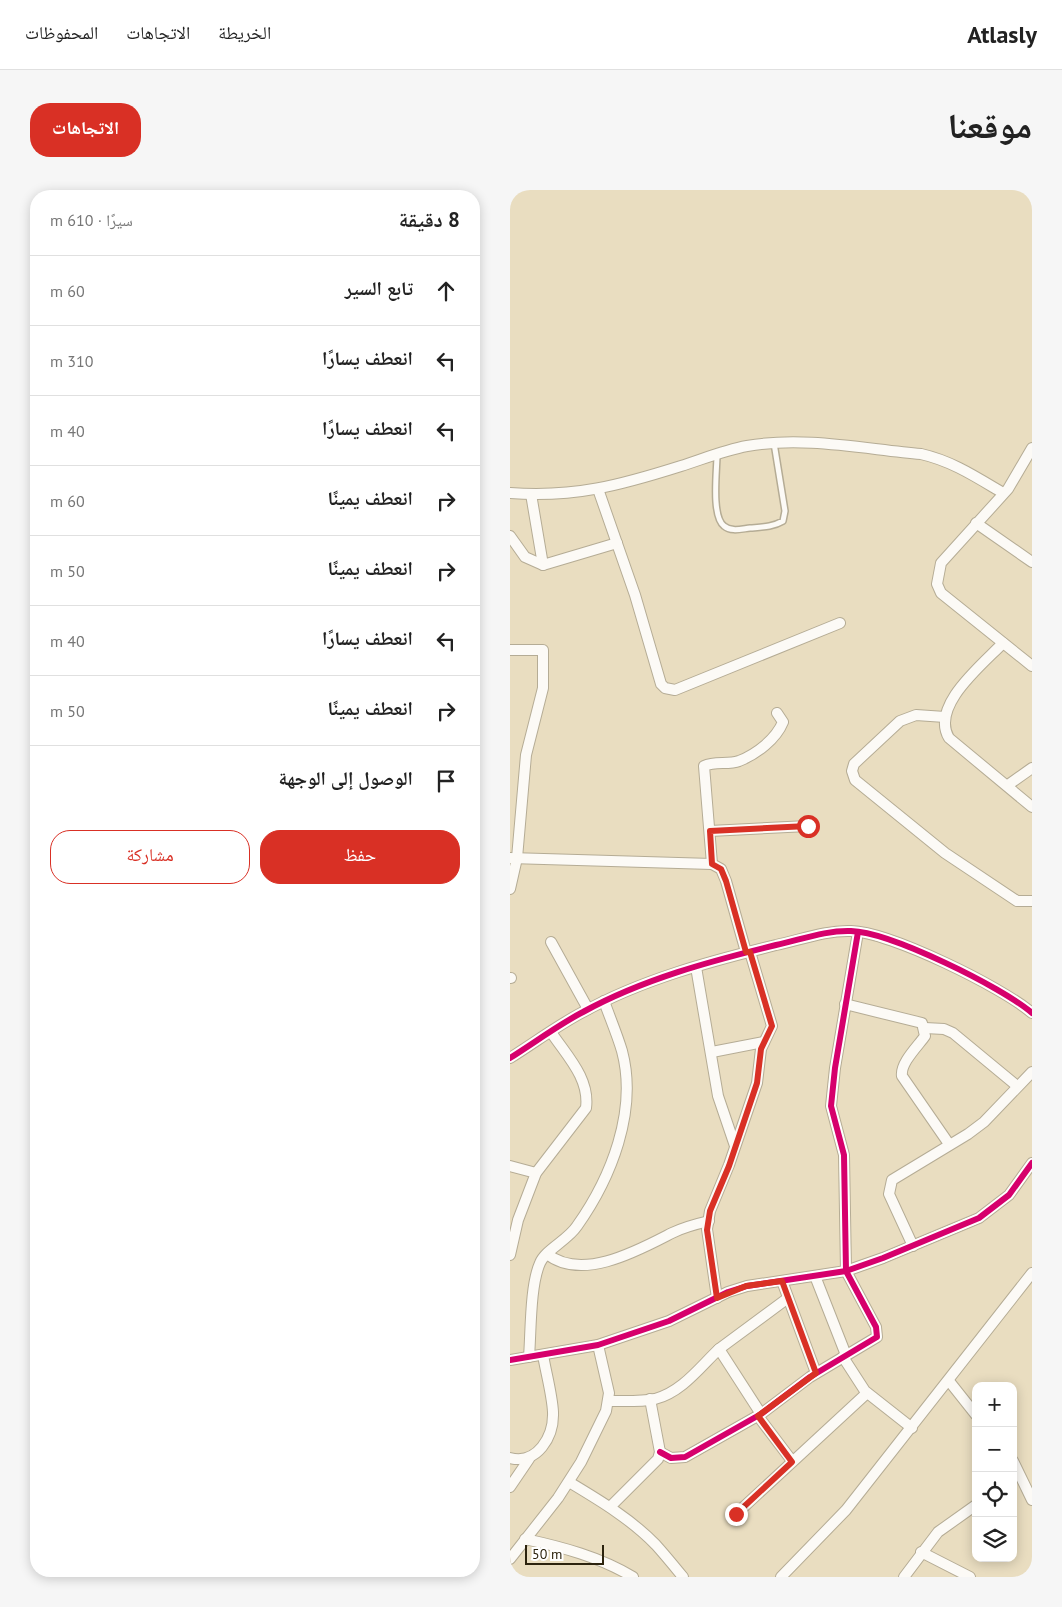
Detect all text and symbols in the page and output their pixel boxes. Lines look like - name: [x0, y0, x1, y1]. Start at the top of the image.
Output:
- text: Atlasly: [967, 19, 1037, 50]
- text: المحفوظات: [25, 21, 98, 44]
- text: الاتجاهات: [126, 21, 190, 44]
- text: الخريطة: [218, 21, 271, 44]
- text: موقعنا: [947, 102, 1032, 148]
- button: الاتجاهات: [30, 103, 141, 157]
- text: 8 دقيقة: [399, 206, 460, 233]
- text: سيرًا · 610 m: [50, 210, 133, 230]
- text: تابع السير: [345, 276, 413, 300]
- icon: ahead: [432, 277, 460, 305]
- text: 60 m: [50, 281, 85, 301]
- text: انعطف يسارًا: [322, 346, 413, 370]
- icon: left: [432, 347, 460, 375]
- text: 310 m: [50, 351, 93, 371]
- text: انعطف يسارًا: [322, 416, 413, 440]
- icon: left: [432, 417, 460, 445]
- text: 40 m: [50, 421, 85, 441]
- text: انعطف يمينًا: [328, 486, 413, 510]
- icon: right: [432, 487, 460, 515]
- text: 60 m: [50, 491, 85, 511]
- text: انعطف يمينًا: [328, 556, 413, 580]
- icon: right: [432, 557, 460, 585]
- text: 50 m: [50, 561, 85, 581]
- text: انعطف يسارًا: [322, 626, 413, 650]
- icon: left: [432, 627, 460, 655]
- text: 40 m: [50, 631, 85, 651]
- text: انعطف يمينًا: [328, 696, 413, 720]
- icon: right: [432, 697, 460, 725]
- text: 50 m: [50, 701, 85, 721]
- text: الوصول إلى الوجهة: [278, 766, 413, 790]
- icon: arrive: [432, 767, 460, 795]
- route start: [797, 815, 820, 838]
- button: مشاركة: [50, 830, 250, 884]
- button: حفظ: [260, 830, 460, 884]
- map controls: [972, 1382, 1017, 1562]
- button: +: [972, 1382, 1017, 1427]
- button: −: [972, 1427, 1017, 1472]
- button: locate: [972, 1472, 1017, 1517]
- route end: [725, 1503, 748, 1526]
- button: layers: [972, 1517, 1017, 1562]
- scale bar: [525, 1542, 604, 1565]
- text: 50 m: [532, 1545, 562, 1563]

